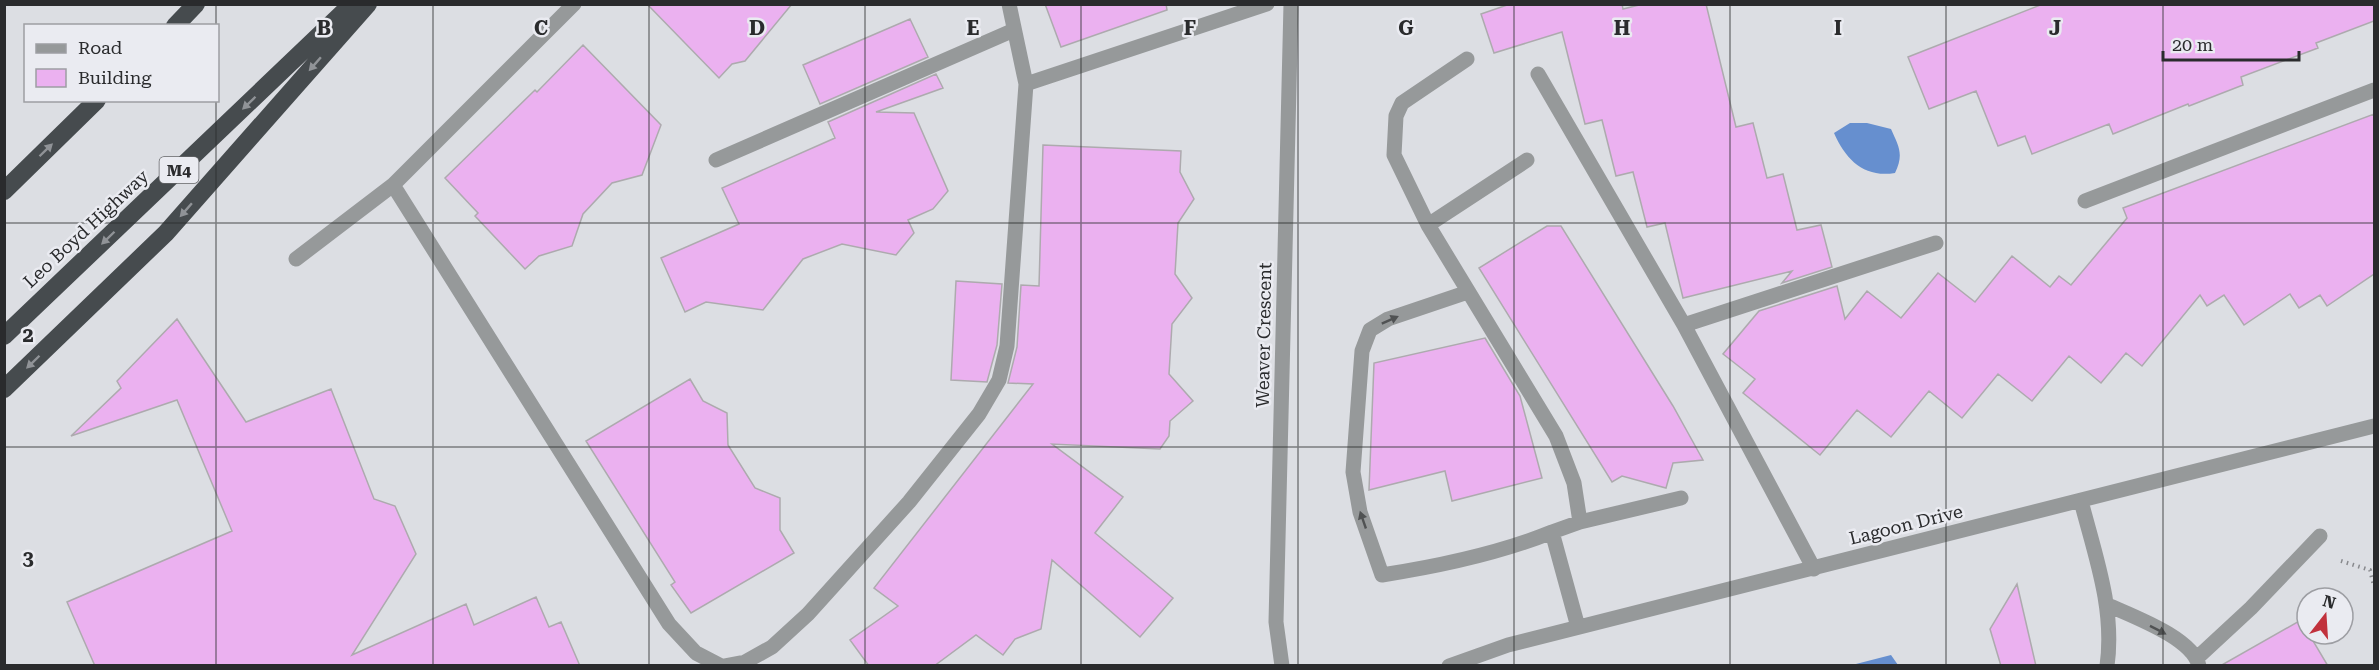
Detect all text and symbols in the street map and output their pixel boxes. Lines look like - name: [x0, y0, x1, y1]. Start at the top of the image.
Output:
- text: B: [317, 16, 331, 40]
- text: C: [534, 16, 548, 40]
- text: D: [749, 16, 765, 40]
- text: E: [967, 16, 980, 40]
- text: F: [1184, 16, 1196, 40]
- text: G: [1398, 16, 1414, 40]
- text: H: [1614, 16, 1630, 40]
- text: I: [1834, 16, 1842, 40]
- text: J: [2049, 16, 2061, 40]
- legend: [24, 24, 219, 102]
- scale bar: [2163, 24, 2300, 62]
- text: 20 m: [2172, 34, 2213, 55]
- text: Road: [78, 37, 123, 58]
- one-way arrow: [309, 56, 322, 72]
- text: Building: [78, 67, 152, 88]
- one-way arrow: [242, 96, 257, 110]
- one-way arrow: [39, 144, 53, 158]
- road number: M4: [160, 157, 198, 183]
- street label: Leo Boyd Highway: [19, 165, 153, 292]
- one-way arrow: [180, 202, 193, 217]
- one-way arrow: [102, 230, 116, 244]
- street label: Weaver Crescent: [1252, 262, 1275, 408]
- one-way arrow: [1382, 315, 1399, 324]
- text: 2: [22, 323, 34, 347]
- one-way arrow: [25, 355, 40, 369]
- street label: Lagoon Drive: [1847, 500, 1965, 549]
- one-way arrow: [1358, 511, 1367, 529]
- text: 3: [22, 546, 34, 570]
- north arrow: [2295, 586, 2355, 646]
- text: N: [2321, 591, 2338, 613]
- one-way arrow: [2150, 625, 2167, 634]

